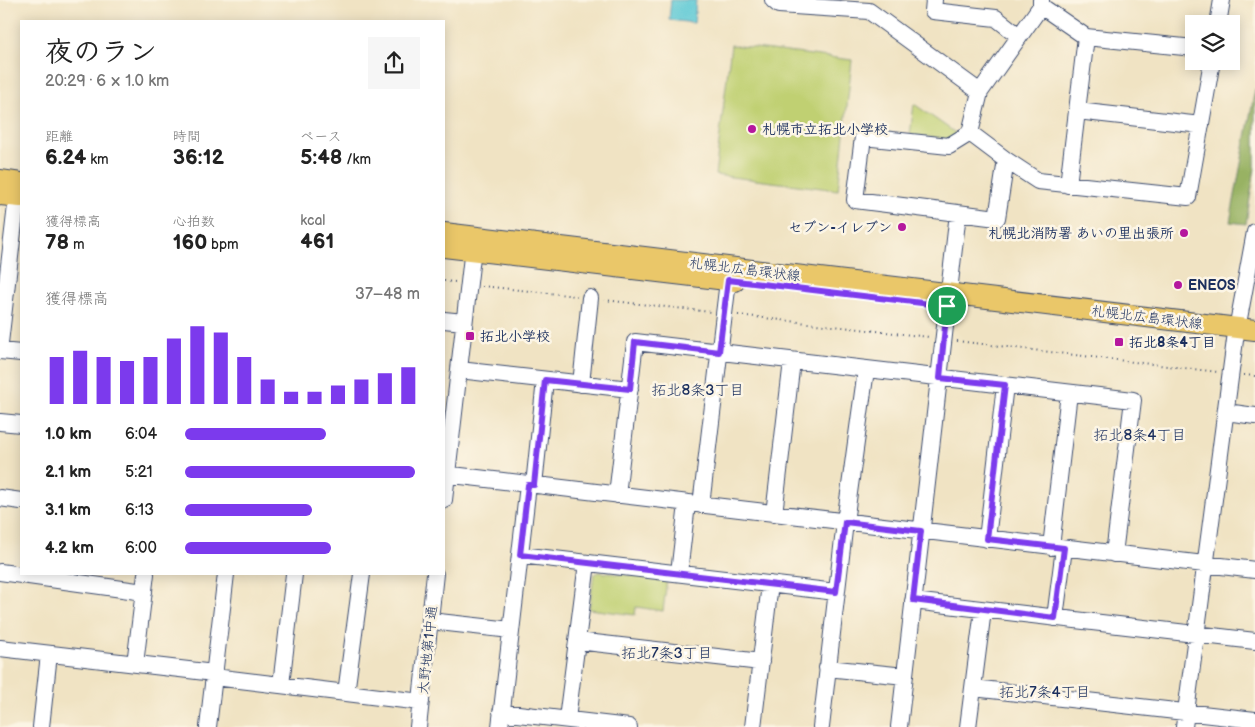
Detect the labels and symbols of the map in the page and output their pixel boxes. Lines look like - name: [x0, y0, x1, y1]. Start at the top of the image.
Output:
- place label: 札幌市立拓北小学校: [762, 121, 888, 138]
- marker: 札幌市立拓北小学校: [746, 123, 758, 135]
- place label: セブン-イレブン: [788, 219, 892, 236]
- marker: セブン-イレブン: [896, 221, 908, 233]
- place label: 札幌北消防署 あいの里出張所: [988, 225, 1174, 242]
- marker: 札幌北消防署 あいの里出張所: [1178, 227, 1190, 239]
- street label: 札幌北広島環状線: [688, 254, 802, 285]
- place label: ENEOS: [1188, 277, 1236, 294]
- marker: ENEOS: [1172, 279, 1184, 291]
- pin: [926, 285, 968, 327]
- street label: 札幌北広島環状線: [1090, 302, 1204, 333]
- place label: 拓北小学校: [480, 328, 550, 345]
- marker: 拓北小学校: [464, 330, 476, 342]
- place label: 拓北8条4丁目: [1129, 334, 1216, 351]
- marker: 拓北8条4丁目: [1113, 336, 1125, 348]
- district label: 拓北8条3丁目: [652, 381, 744, 400]
- district label: 拓北8条4丁目: [1094, 426, 1186, 445]
- street label: 大野地第1中通: [414, 605, 441, 695]
- district label: 拓北7条3丁目: [621, 644, 713, 663]
- district label: 拓北7条4丁目: [999, 683, 1091, 702]

